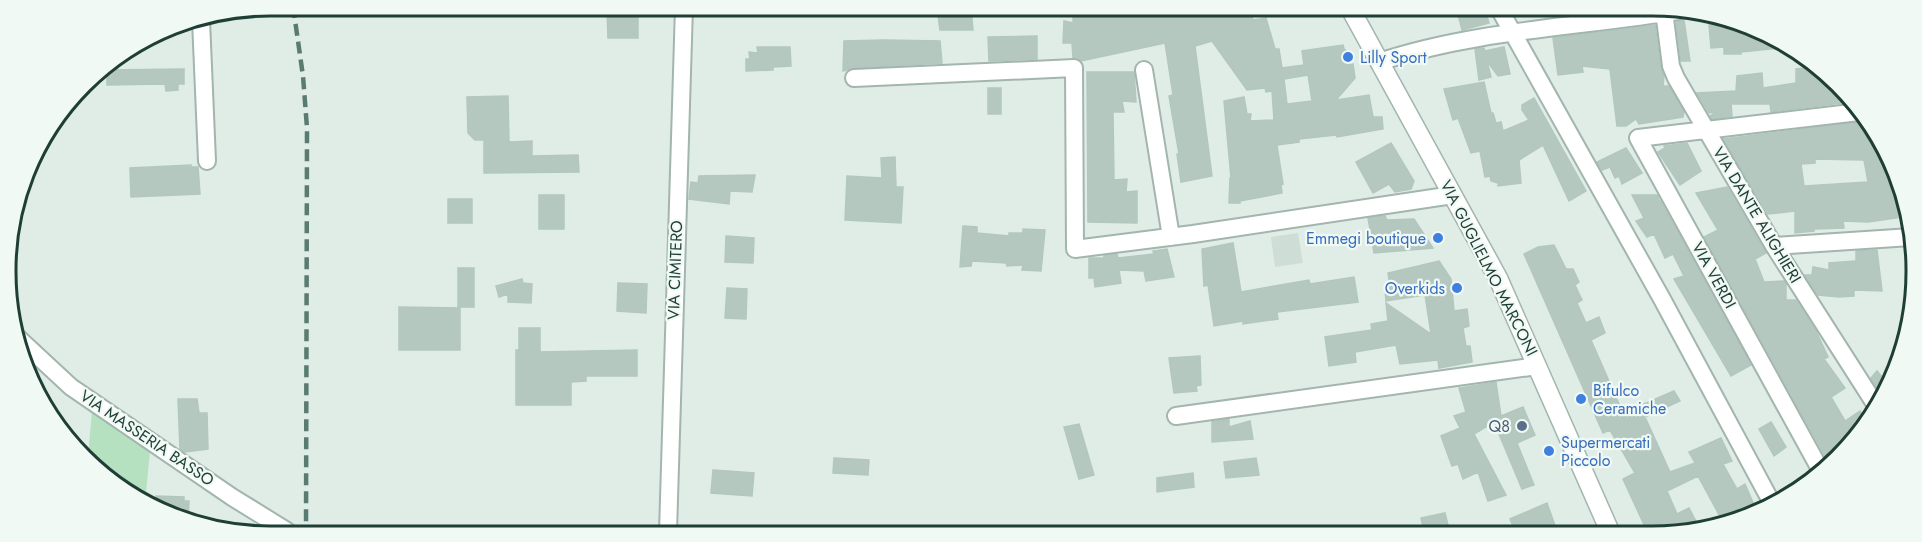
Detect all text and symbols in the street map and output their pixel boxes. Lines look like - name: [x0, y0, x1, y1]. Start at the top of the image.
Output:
- place label: Lilly Sport: [1360, 46, 1427, 69]
- marker: Lilly Sport: [1341, 50, 1355, 64]
- street label: VIA DANTE ALIGHIERI: [1707, 142, 1807, 288]
- street label: VIA GUGLIELMO MARCONI: [1435, 176, 1543, 360]
- street label: VIA CIMITERO: [662, 220, 688, 320]
- place label: Emmegi boutique: [1306, 227, 1426, 250]
- marker: Emmegi boutique: [1431, 231, 1445, 245]
- street label: VIA VERDI: [1686, 238, 1742, 312]
- place label: Overkids: [1385, 277, 1445, 300]
- marker: Overkids: [1450, 281, 1464, 295]
- place label: Bifulco Ceramiche: [1593, 379, 1666, 420]
- street label: VIA MASSERIA BASSO: [75, 384, 219, 492]
- marker: Bifulco Ceramiche: [1574, 392, 1588, 406]
- place label: Q8: [1489, 415, 1510, 438]
- marker: Q8: [1515, 419, 1529, 433]
- place label: Supermercati Piccolo: [1561, 431, 1650, 472]
- marker: Supermercati Piccolo: [1542, 444, 1556, 458]

